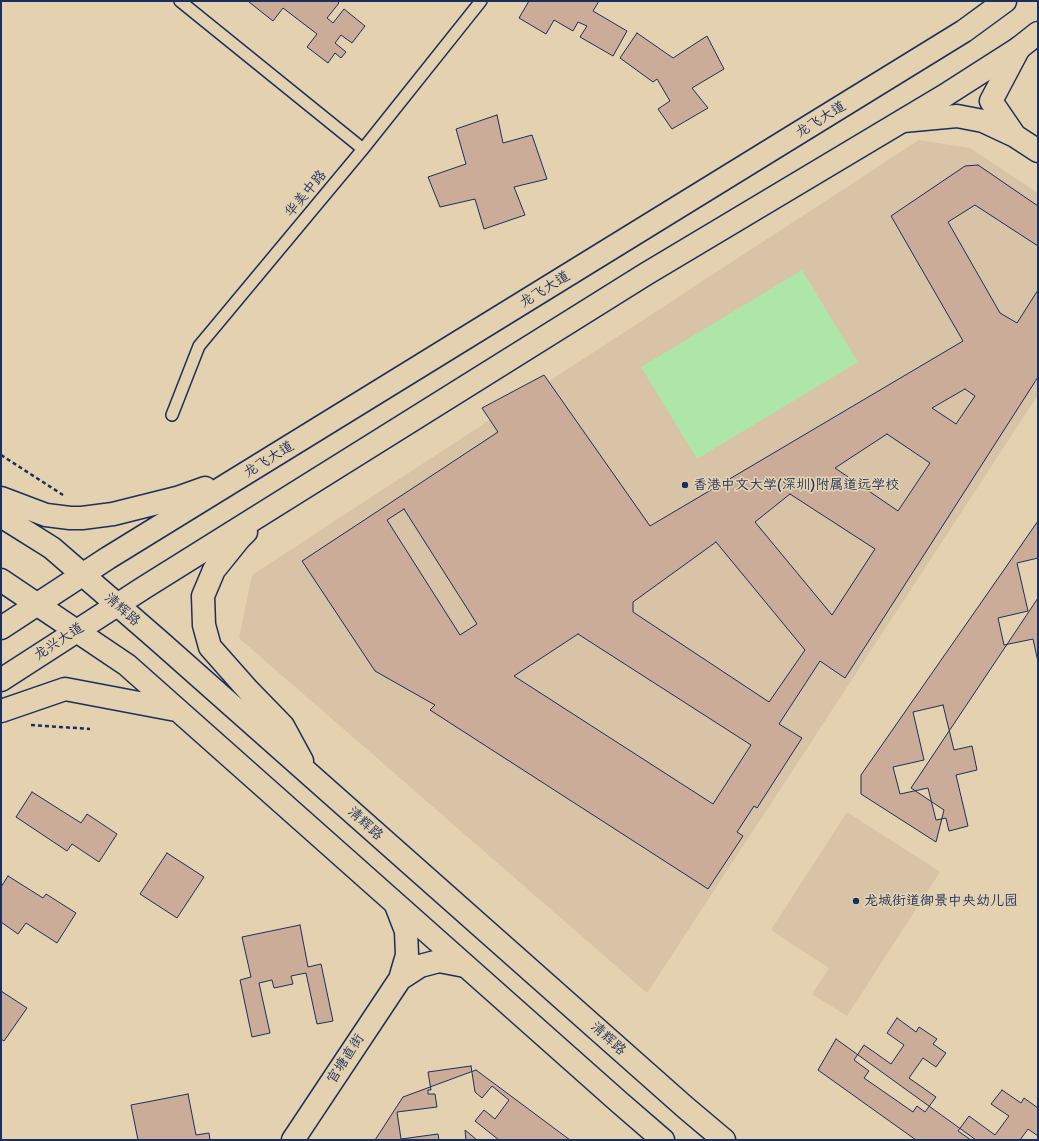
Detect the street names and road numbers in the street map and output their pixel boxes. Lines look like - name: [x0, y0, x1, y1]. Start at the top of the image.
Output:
- street label: 龙飞大道: [793, 98, 849, 142]
- street label: 华美中路: [282, 167, 330, 221]
- street label: 龙飞大道: [517, 268, 573, 312]
- street label: 龙飞大道: [241, 438, 297, 482]
- street label: 清辉路: [101, 590, 143, 630]
- street label: 龙兴大道: [31, 620, 87, 664]
- street label: 清辉路: [344, 804, 386, 844]
- street label: 清辉路: [587, 1019, 629, 1059]
- street label: 官塘直街: [324, 1031, 368, 1087]

